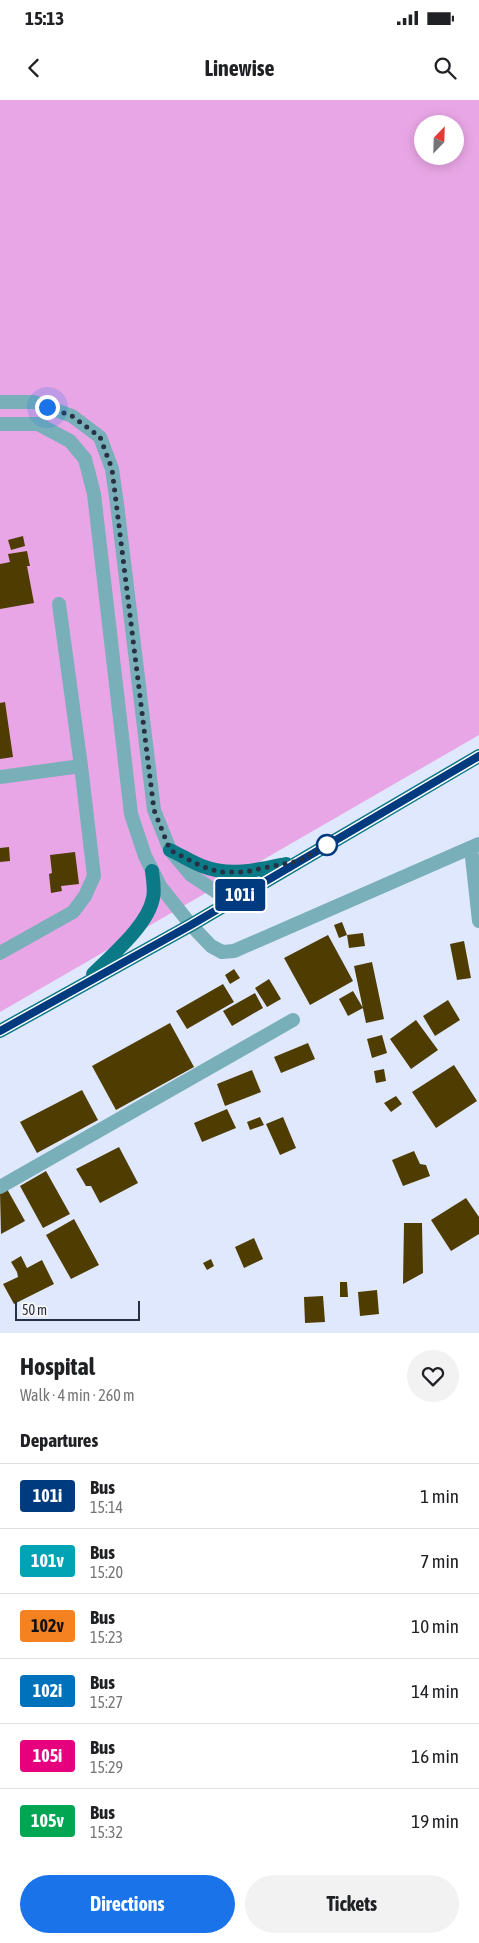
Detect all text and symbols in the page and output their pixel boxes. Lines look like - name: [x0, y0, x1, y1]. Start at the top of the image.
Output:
- text: 15:13: [25, 7, 64, 29]
- icon: back: [20, 54, 48, 82]
- icon: search: [431, 54, 459, 82]
- text: Linewise: [205, 55, 274, 81]
- north arrow: [414, 115, 464, 165]
- map controls: [414, 115, 464, 165]
- your location: [35, 395, 60, 420]
- unlabelled marker: [316, 834, 338, 856]
- line badge: 101i: [205, 879, 275, 911]
- text: 101i: [225, 884, 255, 905]
- scale bar: [15, 1298, 140, 1321]
- text: 50 m: [22, 1302, 47, 1318]
- button: heart: [407, 1350, 459, 1402]
- text: Hospital: [20, 1353, 95, 1380]
- text: Walk · 4 min · 260 m: [20, 1386, 134, 1404]
- text: Departures: [20, 1429, 98, 1451]
- text: Bus: [90, 1476, 115, 1498]
- text: 101i: [33, 1485, 62, 1506]
- text: 1 min: [420, 1485, 459, 1507]
- text: 15:14: [90, 1498, 123, 1516]
- text: Bus: [90, 1541, 115, 1563]
- text: 101v: [31, 1550, 64, 1571]
- text: 7 min: [420, 1550, 459, 1572]
- text: 15:20: [90, 1563, 123, 1581]
- text: Bus: [90, 1606, 115, 1628]
- text: 102v: [31, 1615, 64, 1636]
- text: 10 min: [411, 1615, 459, 1637]
- text: 15:23: [90, 1628, 123, 1646]
- text: Bus: [90, 1671, 115, 1693]
- text: 102i: [33, 1680, 62, 1701]
- text: 14 min: [411, 1680, 459, 1702]
- text: 15:27: [90, 1693, 123, 1711]
- text: Bus: [90, 1736, 115, 1758]
- text: 105i: [33, 1745, 62, 1766]
- text: 16 min: [411, 1745, 459, 1767]
- text: 15:29: [90, 1758, 123, 1776]
- text: Bus: [90, 1801, 115, 1823]
- text: 105v: [31, 1810, 64, 1831]
- text: 19 min: [411, 1810, 459, 1832]
- text: 15:32: [90, 1823, 123, 1841]
- button: Directions: [20, 1875, 235, 1933]
- button: Tickets: [245, 1875, 459, 1933]

